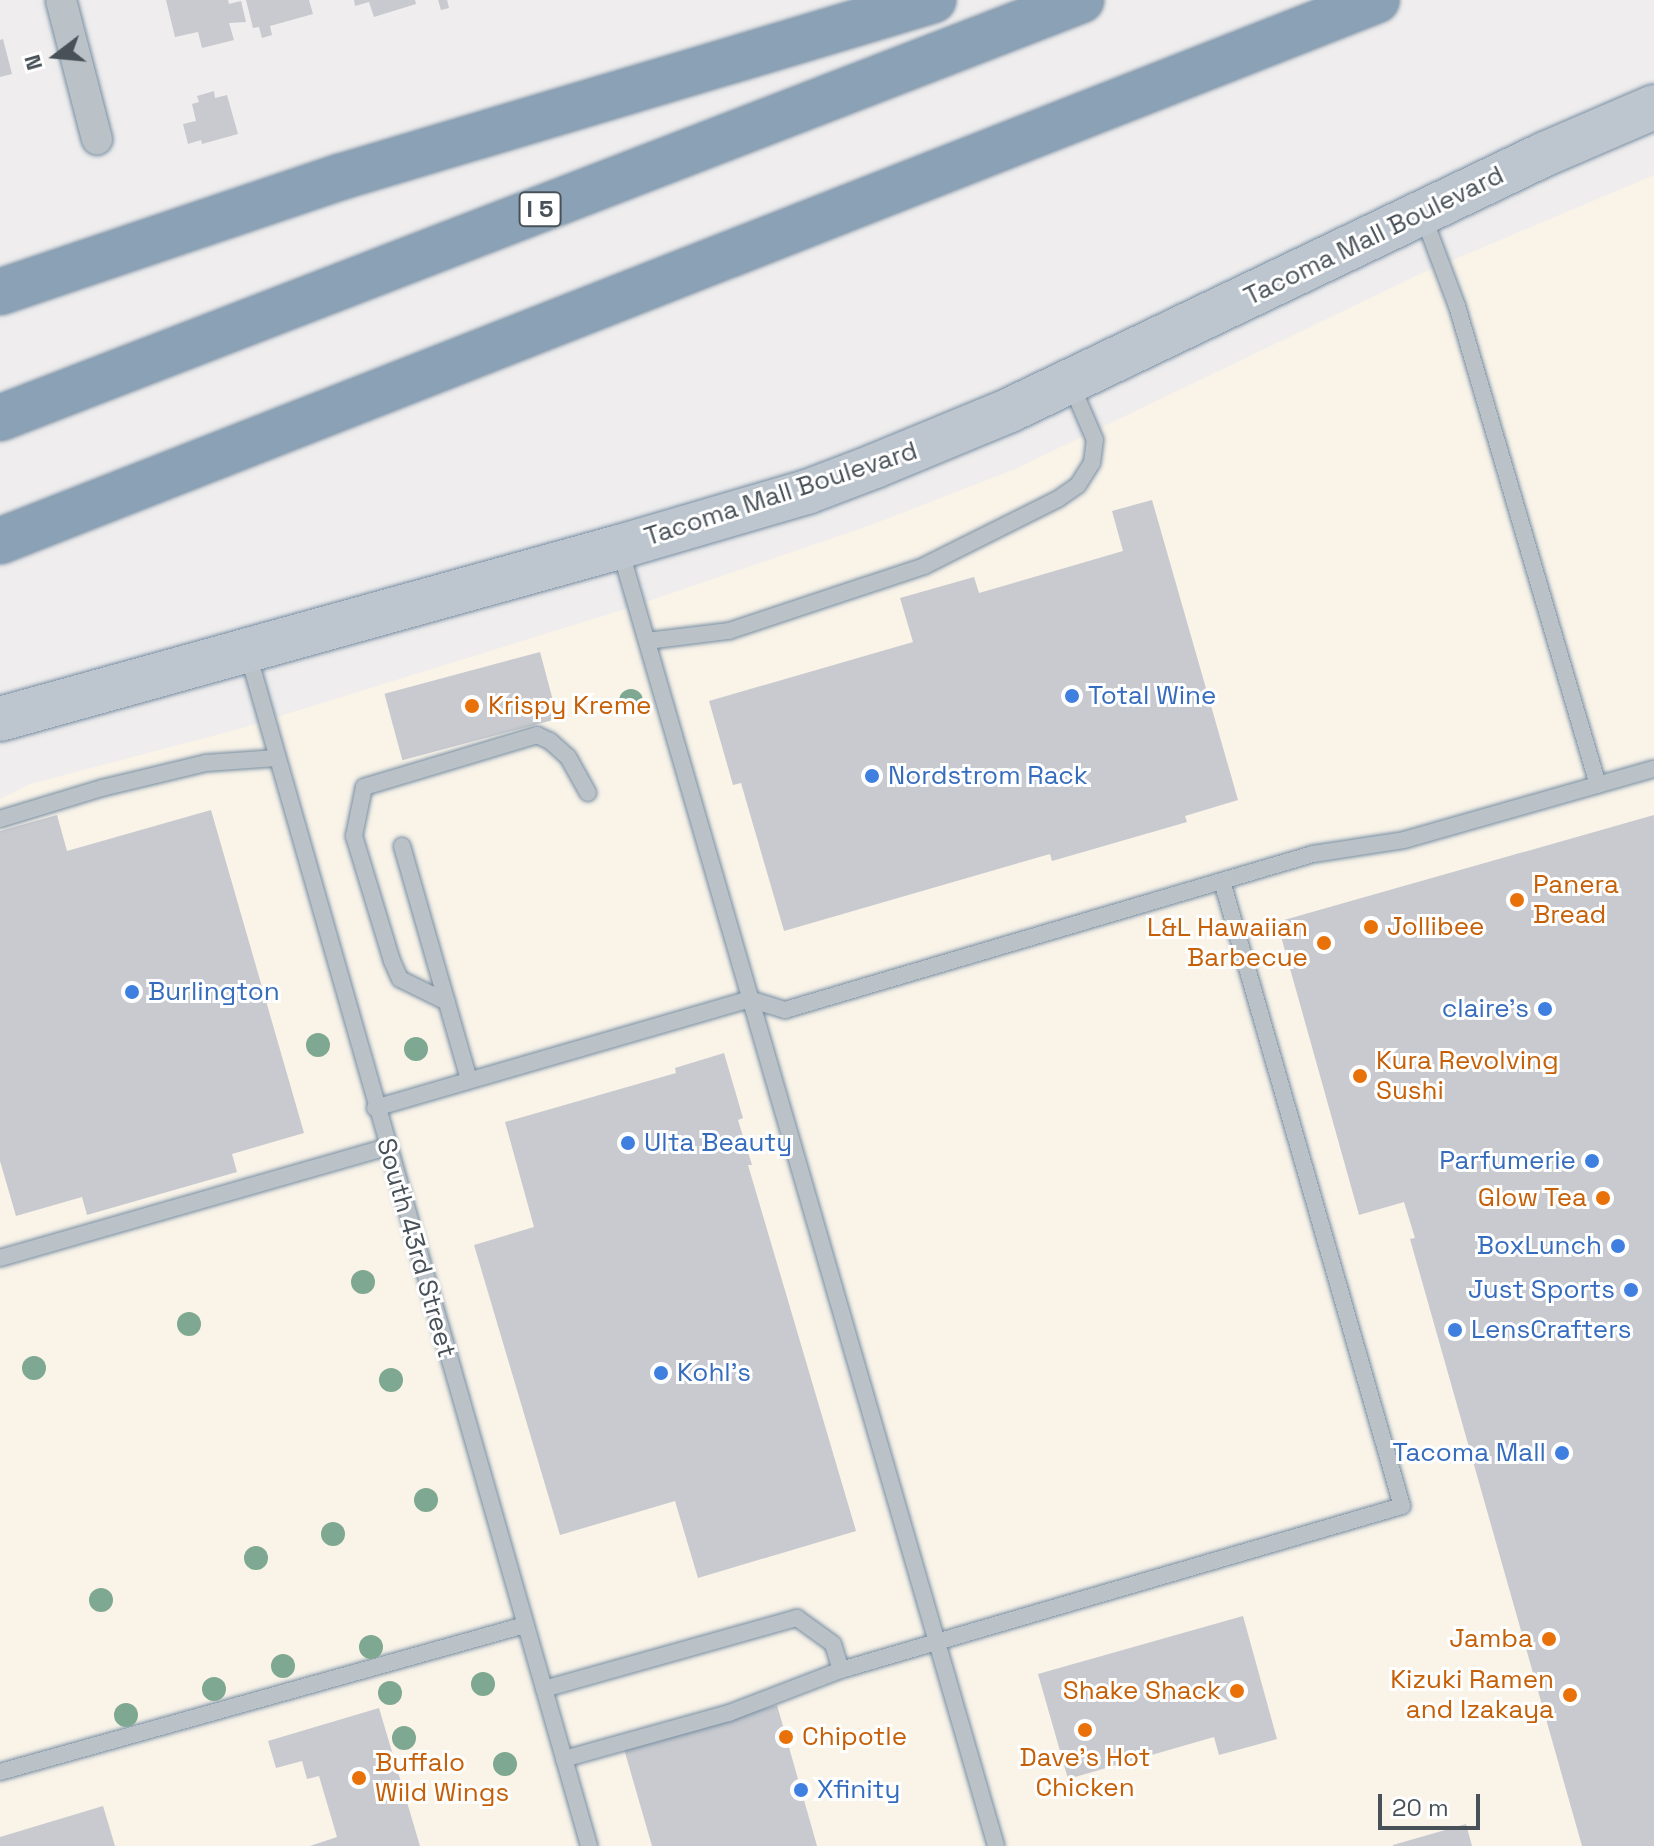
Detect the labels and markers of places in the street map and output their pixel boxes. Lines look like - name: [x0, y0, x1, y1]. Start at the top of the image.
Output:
- place label: Total Wine: [1088, 680, 1217, 712]
- marker: Total Wine: [1063, 687, 1081, 705]
- place label: Krispy Kreme: [488, 690, 651, 722]
- marker: Krispy Kreme: [463, 697, 481, 715]
- place label: Nordstrom Rack: [888, 760, 1088, 792]
- marker: Nordstrom Rack: [863, 767, 881, 785]
- place label: Panera Bread: [1533, 869, 1619, 930]
- marker: Panera Bread: [1508, 891, 1526, 909]
- place label: Jollibee: [1387, 911, 1484, 943]
- place label: L&L Hawaiian Barbecue: [1146, 912, 1308, 974]
- marker: Jollibee: [1362, 918, 1380, 936]
- marker: L&L Hawaiian Barbecue: [1315, 934, 1333, 952]
- place label: Burlington: [148, 976, 280, 1008]
- marker: Burlington: [123, 983, 141, 1001]
- place label: claire's: [1442, 993, 1529, 1025]
- marker: claire's: [1536, 1000, 1554, 1018]
- place label: Kura Revolving Sushi: [1376, 1045, 1559, 1106]
- marker: Kura Revolving Sushi: [1351, 1067, 1369, 1085]
- place label: Ulta Beauty: [644, 1127, 792, 1159]
- marker: Ulta Beauty: [619, 1134, 637, 1152]
- place label: Parfumerie: [1439, 1145, 1576, 1177]
- marker: Parfumerie: [1583, 1152, 1601, 1170]
- place label: Glow Tea: [1477, 1182, 1587, 1214]
- marker: Glow Tea: [1594, 1189, 1612, 1207]
- place label: BoxLunch: [1477, 1230, 1602, 1262]
- marker: BoxLunch: [1609, 1237, 1627, 1255]
- place label: Just Sports: [1468, 1274, 1615, 1306]
- marker: Just Sports: [1622, 1281, 1640, 1299]
- place label: LensCrafters: [1471, 1314, 1631, 1346]
- marker: LensCrafters: [1446, 1321, 1464, 1339]
- place label: Kohl's: [677, 1357, 751, 1389]
- marker: Kohl's: [652, 1364, 670, 1382]
- place label: Tacoma Mall: [1393, 1437, 1546, 1469]
- marker: Tacoma Mall: [1553, 1444, 1571, 1462]
- place label: Jamba: [1449, 1623, 1533, 1655]
- marker: Jamba: [1540, 1630, 1558, 1648]
- place label: Kizuki Ramen and Izakaya: [1390, 1664, 1554, 1726]
- place label: Shake Shack: [1063, 1675, 1221, 1707]
- marker: Shake Shack: [1228, 1682, 1246, 1700]
- marker: Kizuki Ramen and Izakaya: [1561, 1686, 1579, 1704]
- place label: Chipotle: [802, 1721, 907, 1753]
- marker: Dave's Hot Chicken: [1076, 1721, 1094, 1739]
- marker: Chipotle: [777, 1728, 795, 1746]
- place label: Dave's Hot Chicken: [1020, 1742, 1150, 1804]
- place label: Buffalo Wild Wings: [375, 1747, 509, 1808]
- marker: Buffalo Wild Wings: [350, 1769, 368, 1787]
- place label: Xfinity: [817, 1774, 900, 1806]
- marker: Xfinity: [792, 1781, 810, 1799]

